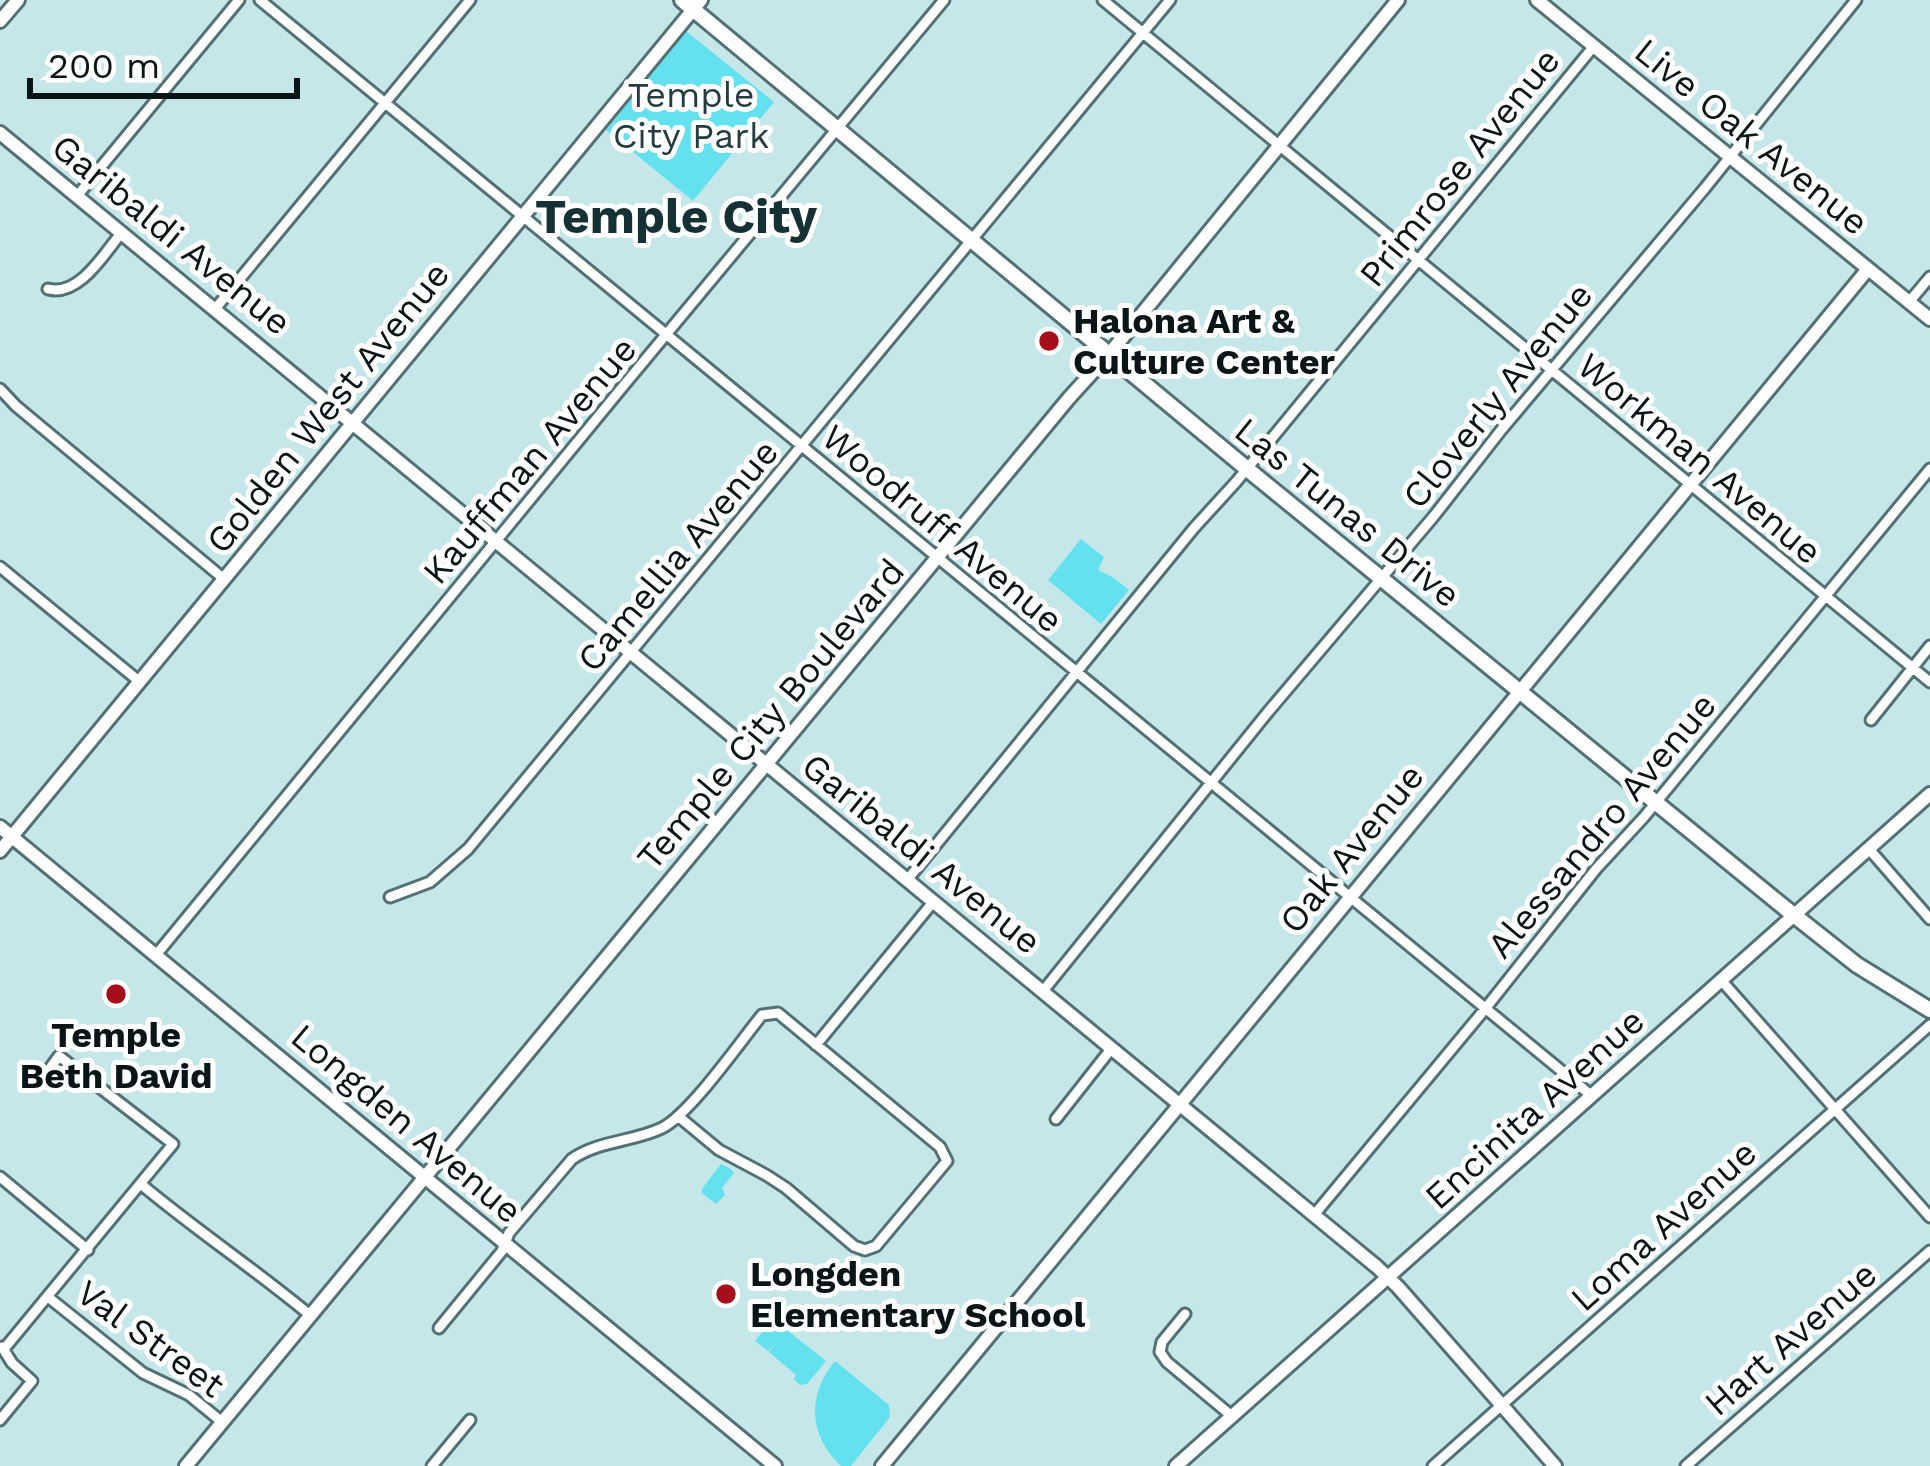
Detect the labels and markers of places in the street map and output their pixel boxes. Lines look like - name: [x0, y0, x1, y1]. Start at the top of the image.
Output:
- place label: Halona Art & Culture Center: [1073, 300, 1336, 383]
- marker: Halona Art & Culture Center: [1036, 328, 1062, 354]
- marker: Temple Beth David: [103, 981, 129, 1007]
- place label: Temple Beth David: [20, 1014, 212, 1097]
- place label: Longden Elementary School: [750, 1253, 1085, 1336]
- marker: Longden Elementary School: [713, 1281, 739, 1307]

